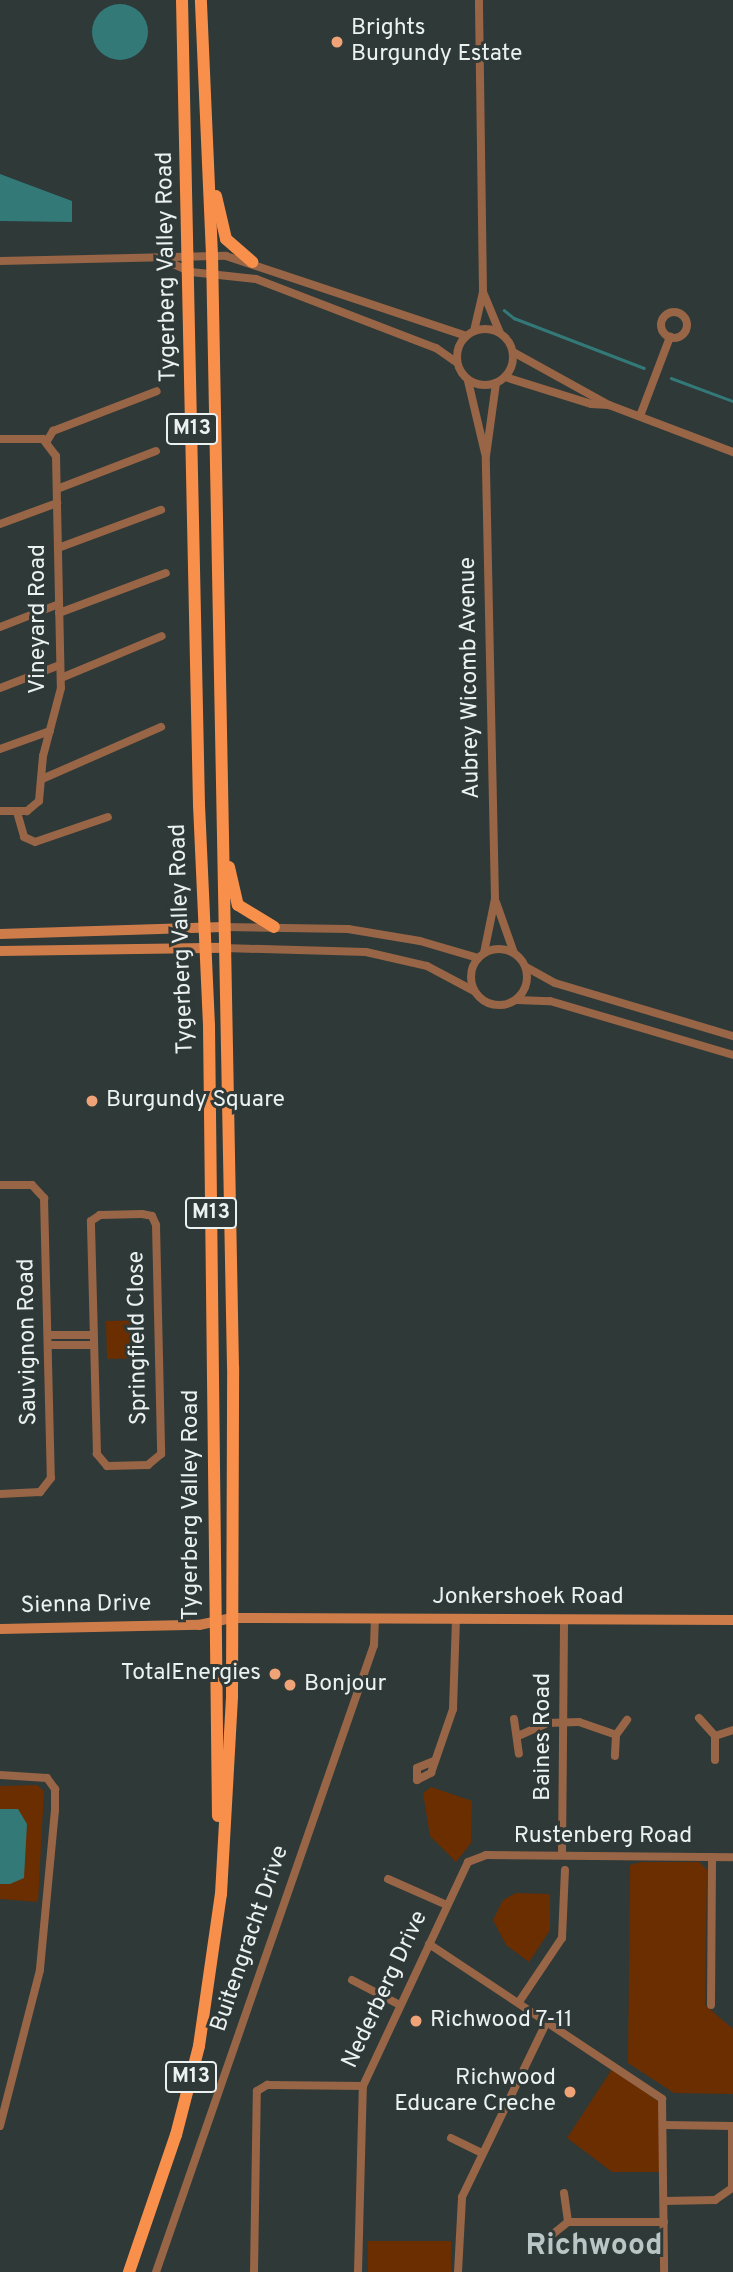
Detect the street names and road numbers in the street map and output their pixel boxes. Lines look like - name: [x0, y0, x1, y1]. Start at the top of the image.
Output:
- street label: Tygerberg Valley Road: [152, 151, 184, 383]
- road number: M13: [166, 412, 218, 446]
- street label: Vineyard Road: [25, 544, 53, 694]
- street label: Aubrey Wicomb Avenue: [455, 556, 487, 800]
- street label: Tygerberg Valley Road: [165, 823, 201, 1055]
- road number: M13: [185, 1196, 237, 1230]
- street label: Springfield Close: [124, 1251, 154, 1425]
- street label: Sauvignon Road: [14, 1258, 44, 1426]
- street label: Tygerberg Valley Road: [178, 1389, 206, 1621]
- street label: Jonkershoek Road: [432, 1584, 624, 1612]
- street label: Sienna Drive: [21, 1591, 151, 1621]
- street label: Baines Road: [530, 1673, 558, 1801]
- street label: Rustenberg Road: [514, 1823, 692, 1851]
- street label: Buitengracht Drive: [206, 1842, 296, 2036]
- street label: Nederberg Drive: [337, 1907, 435, 2073]
- road number: M13: [165, 2060, 217, 2094]

